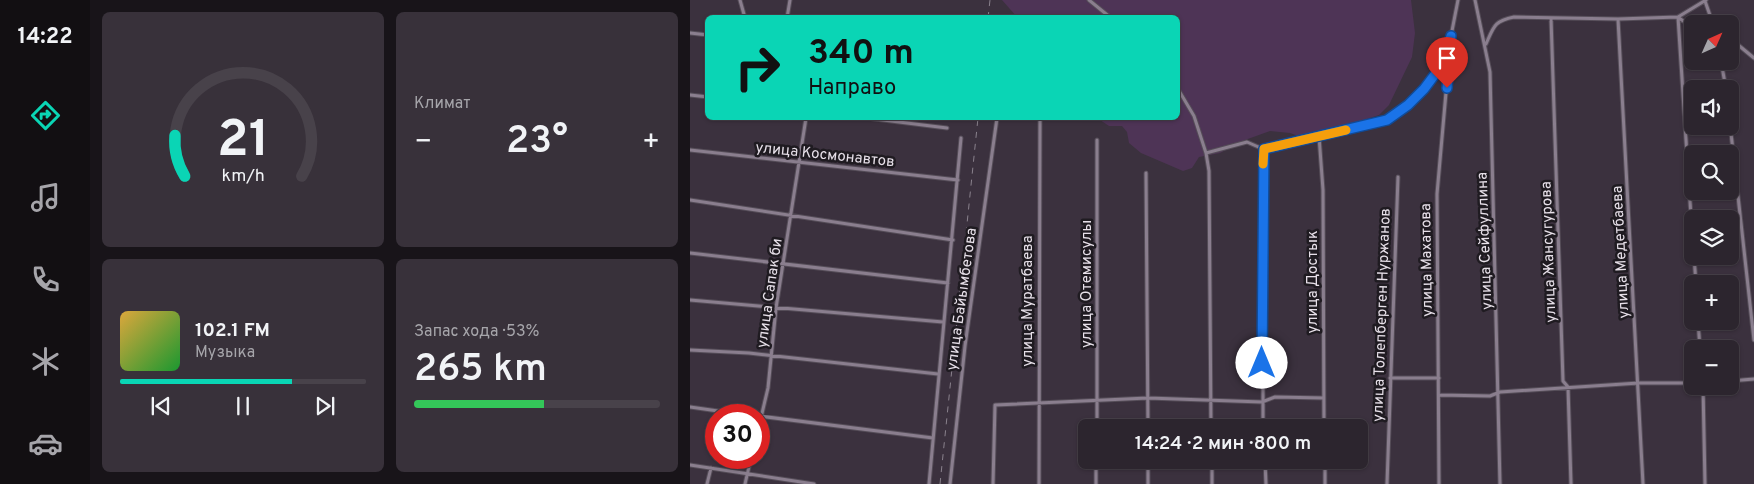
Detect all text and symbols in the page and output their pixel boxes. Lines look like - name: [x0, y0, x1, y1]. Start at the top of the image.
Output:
- north arrow: [1684, 15, 1739, 70]
- map controls: [1684, 15, 1739, 395]
- text: 14:22: [17, 24, 73, 51]
- text: 340 m: [808, 32, 914, 76]
- icon: right: [725, 35, 790, 100]
- pin: [1426, 37, 1468, 88]
- icon: arrive: [1433, 44, 1461, 72]
- text: Направо: [808, 75, 896, 102]
- button: sound: [1684, 80, 1739, 135]
- text: Климат: [414, 94, 471, 114]
- icon: directions: [28, 98, 63, 133]
- text: 21: [217, 109, 269, 175]
- text: 23°: [506, 118, 568, 167]
- text: −: [414, 125, 432, 161]
- text: +: [642, 125, 660, 161]
- street label: улица Космонавтов: [754, 139, 895, 172]
- button: search: [1684, 145, 1739, 200]
- text: km/h: [221, 165, 265, 188]
- street label: улица Сейфуллина: [1474, 172, 1497, 310]
- icon: music: [28, 180, 63, 215]
- street label: улица Жансугурова: [1538, 181, 1561, 323]
- street label: улица Медетбаева: [1609, 185, 1634, 319]
- street label: улица Махатова: [1417, 203, 1438, 317]
- street label: улица Толепберген Нуржанов: [1369, 208, 1396, 422]
- button: layers: [1684, 210, 1739, 265]
- street label: улица Отемисулы: [1078, 220, 1097, 348]
- street label: улица Байымбетова: [943, 227, 982, 372]
- street label: улица Достык: [1304, 230, 1323, 334]
- street label: улица Муратбаева: [1019, 235, 1038, 367]
- street label: улица Сапак би: [753, 237, 788, 349]
- icon: phone: [28, 262, 63, 297]
- button: +: [1684, 275, 1739, 330]
- text: 102.1 FM: [195, 319, 270, 343]
- text: Запас хода · 53%: [414, 322, 540, 342]
- position arrow: [1235, 336, 1287, 388]
- button: −: [1684, 340, 1739, 395]
- text: Музыка: [195, 343, 255, 363]
- icon: climate: [28, 344, 63, 379]
- text: 265 km: [414, 346, 547, 395]
- icon: previous: [147, 392, 175, 420]
- icon: pause: [229, 392, 257, 420]
- icon: next: [311, 392, 339, 420]
- speed limit sign: 30: [705, 404, 770, 469]
- icon: car: [28, 426, 63, 461]
- text: 14:24 · 2 мин · 800 m: [1135, 432, 1311, 456]

